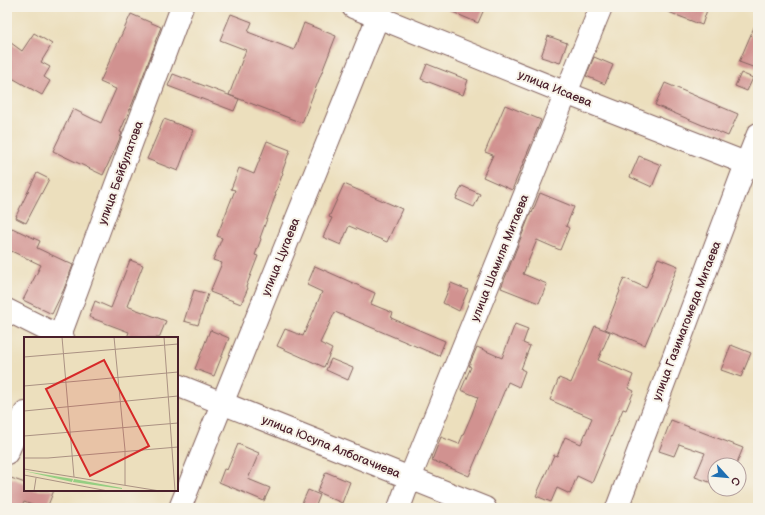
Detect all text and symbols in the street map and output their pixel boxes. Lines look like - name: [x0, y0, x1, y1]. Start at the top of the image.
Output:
- street label: улица Исаева: [516, 67, 594, 111]
- street label: улица Бейбулатова: [95, 119, 147, 227]
- street label: улица Шамиля Митаева: [468, 192, 532, 324]
- street label: улица Цугаева: [259, 216, 303, 298]
- street label: улица Газимагомеда Митаева: [650, 239, 724, 403]
- inset map: [24, 337, 178, 491]
- street label: улица Юсупа Албогачиева: [259, 412, 403, 482]
- north arrow: [707, 457, 747, 497]
- text: С: [728, 475, 743, 488]

